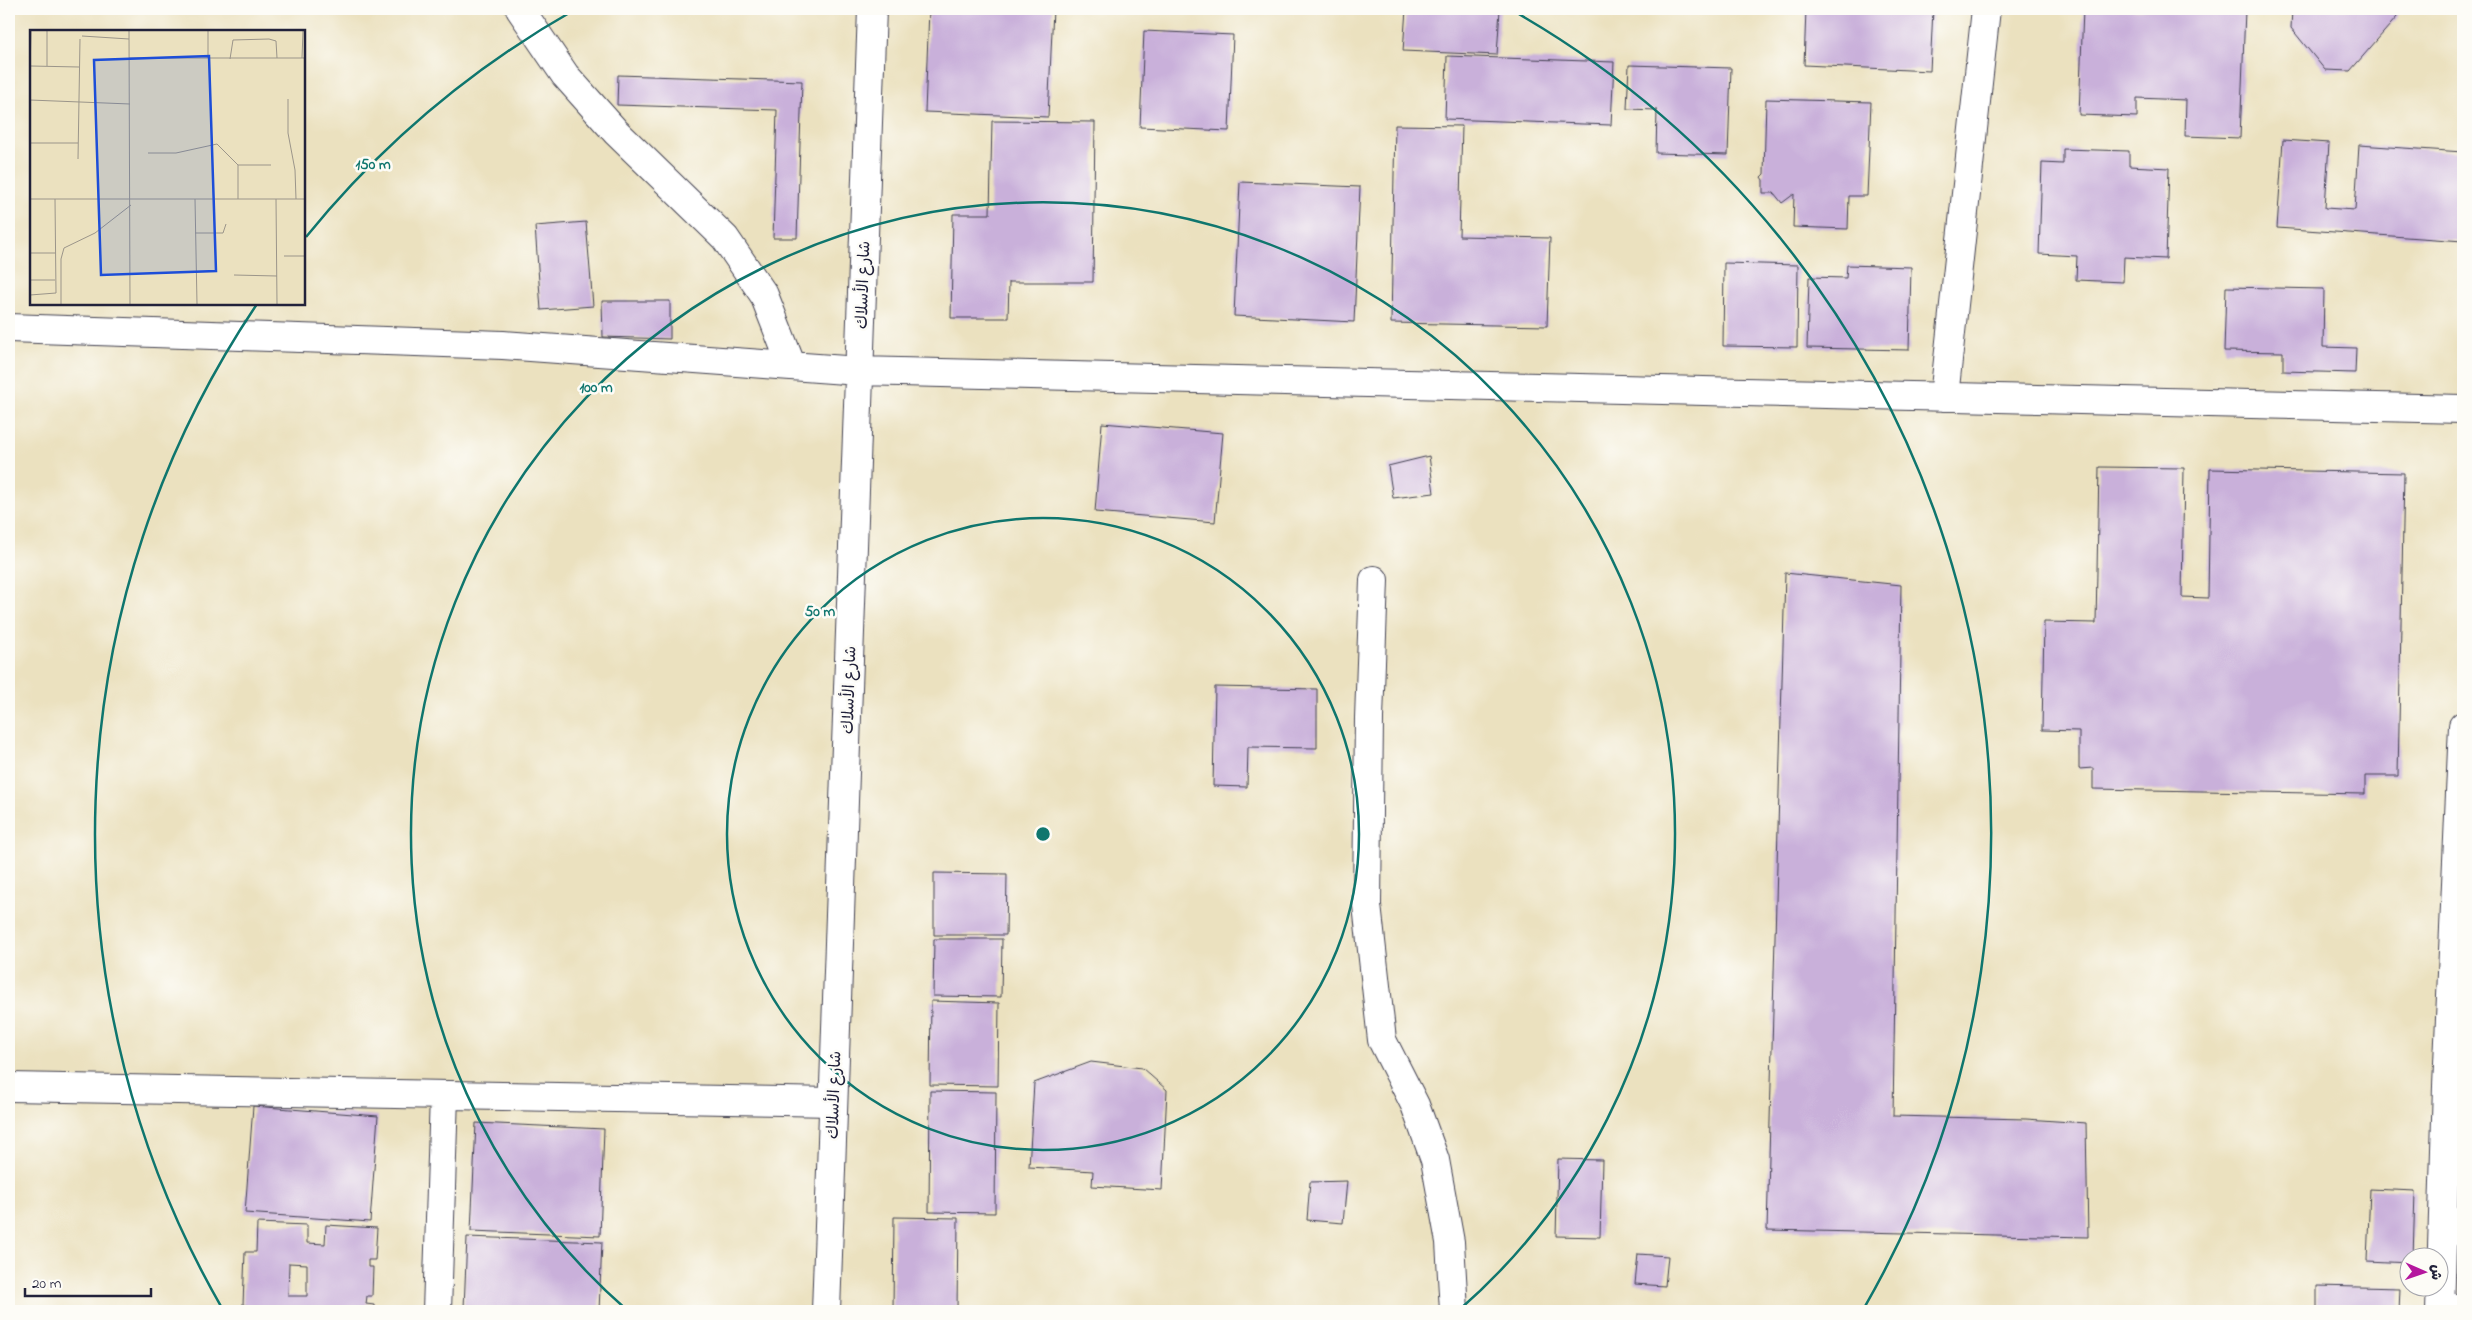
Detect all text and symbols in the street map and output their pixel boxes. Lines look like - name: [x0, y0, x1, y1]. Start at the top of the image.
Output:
- inset map: [30, 30, 305, 305]
- text: 150 m: [355, 154, 391, 176]
- street label: شارع الأسلاك: [850, 241, 878, 330]
- text: 100 m: [579, 377, 613, 399]
- text: 50 m: [805, 601, 836, 623]
- street label: شارع الأسلاك: [836, 646, 864, 735]
- centre of rings: [1034, 825, 1052, 843]
- street label: شارع الأسلاك: [821, 1051, 849, 1140]
- north arrow: [2400, 1248, 2450, 1298]
- text: ش: [2425, 1264, 2446, 1280]
- scale bar: [25, 1265, 151, 1297]
- text: 20 m: [32, 1273, 62, 1295]

